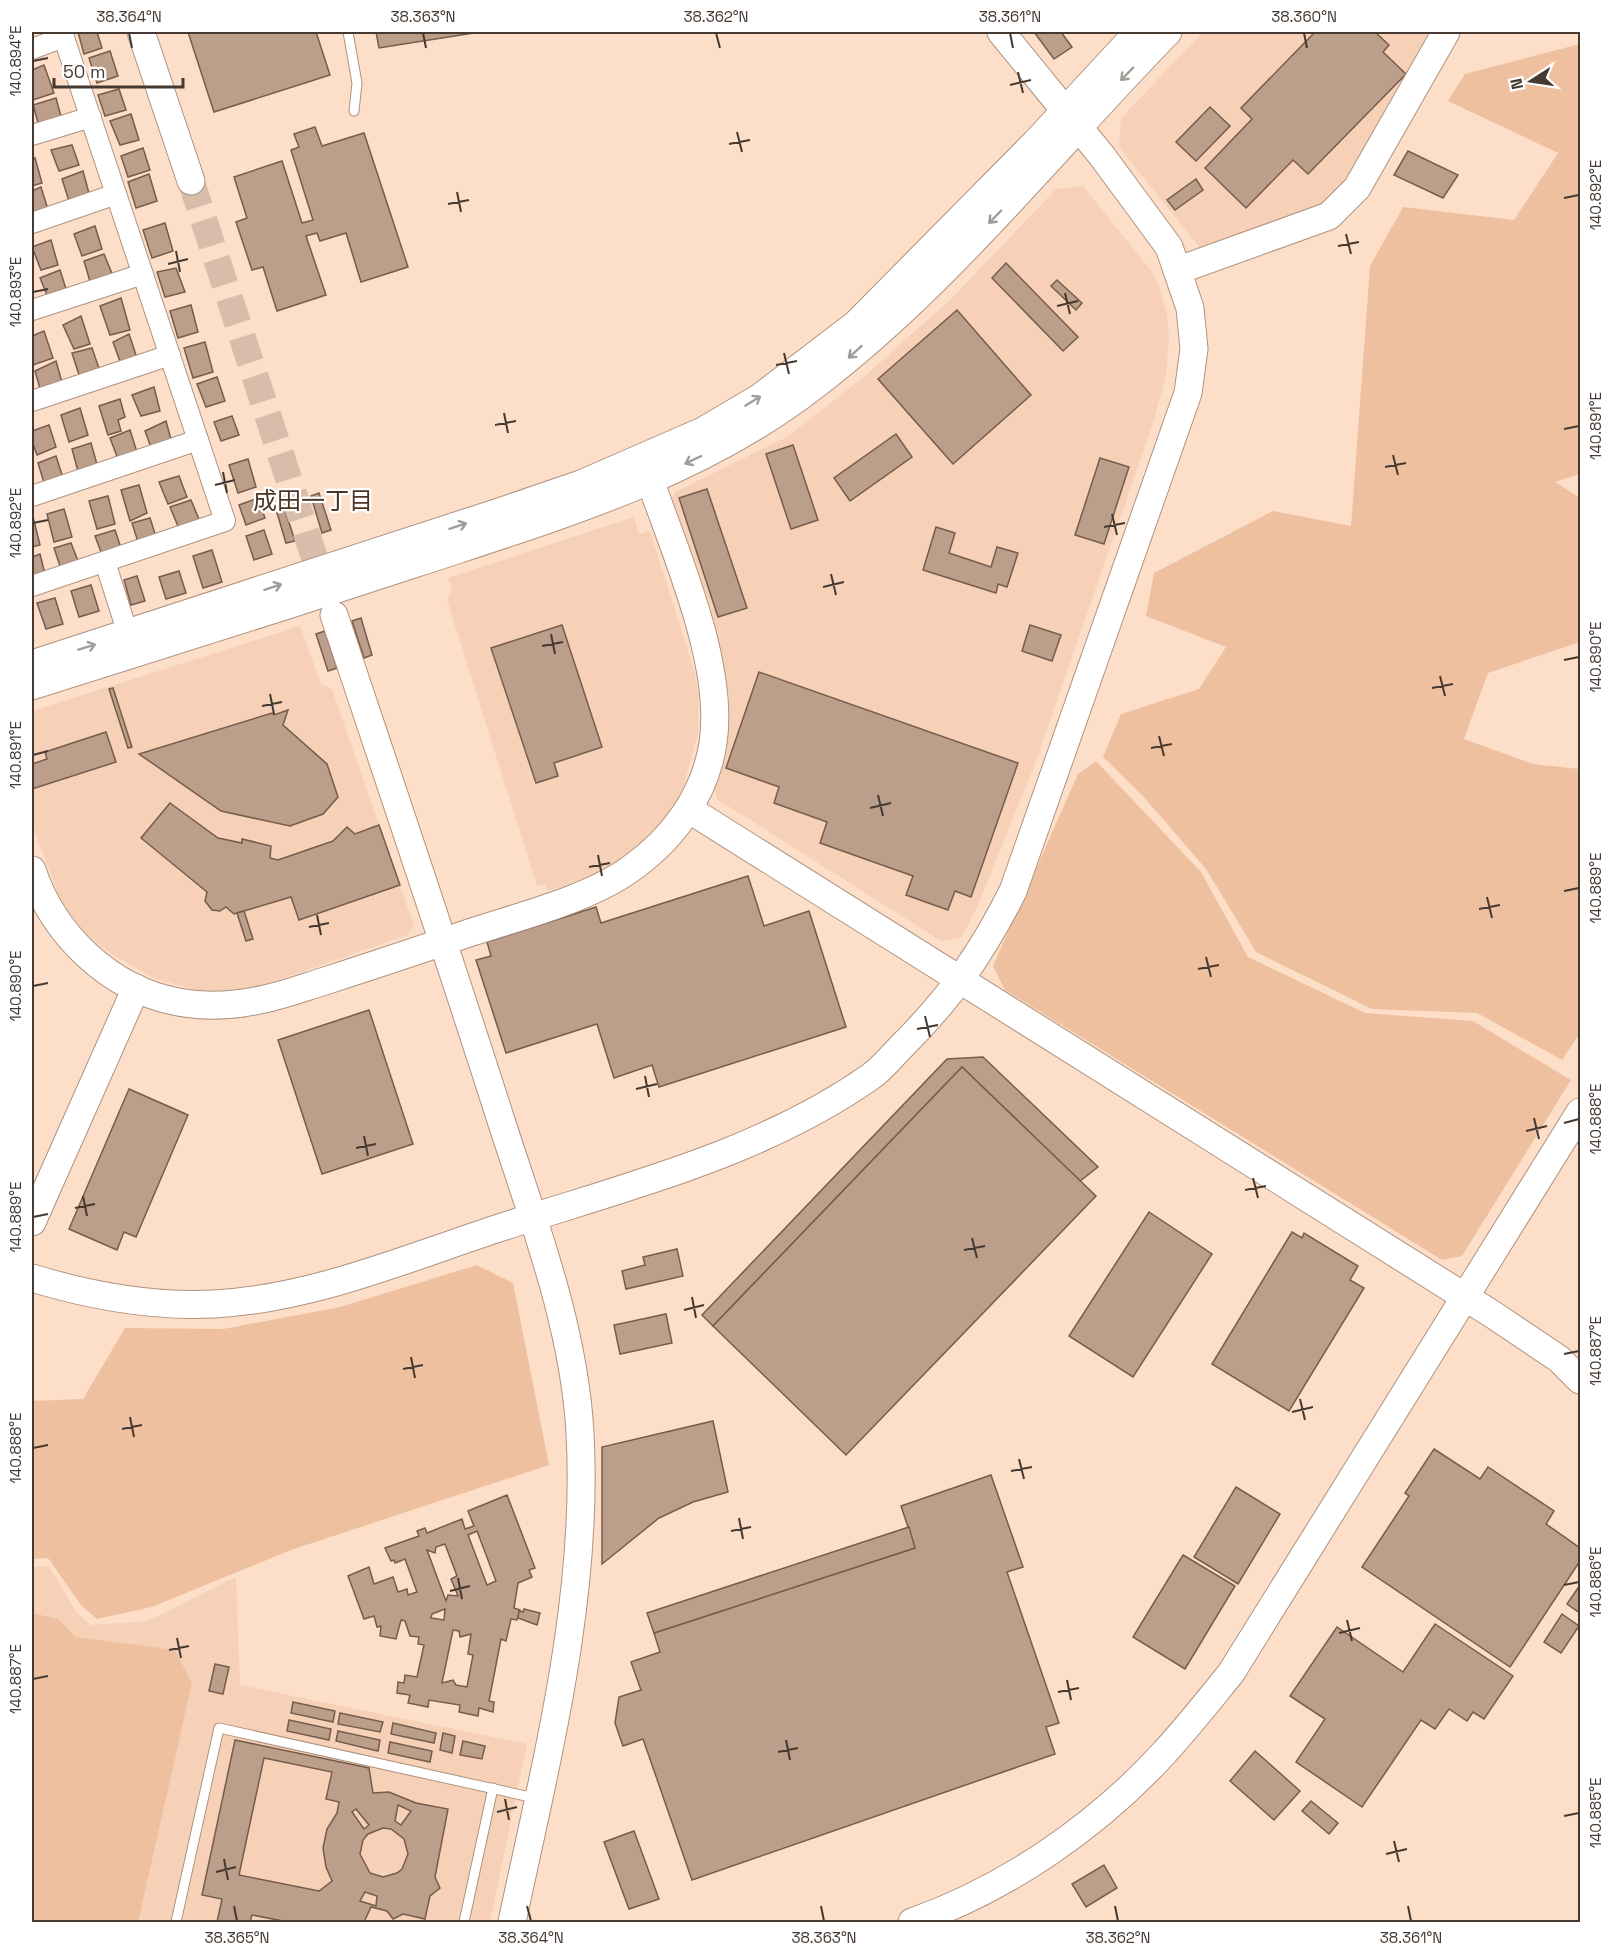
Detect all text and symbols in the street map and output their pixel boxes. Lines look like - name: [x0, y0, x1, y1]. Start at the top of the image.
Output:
- text: 38.364°N: [96, 7, 162, 26]
- text: 38.363°N: [390, 7, 456, 26]
- text: 38.362°N: [683, 7, 749, 26]
- text: 38.361°N: [979, 7, 1041, 26]
- text: 38.360°N: [1271, 7, 1337, 26]
- text: 140.894°E: [6, 26, 25, 96]
- scale bar: [54, 51, 183, 89]
- north arrow: [1501, 51, 1561, 111]
- text: 50 m: [63, 60, 105, 83]
- one-way arrow: [1120, 66, 1134, 81]
- text: N: [1505, 77, 1528, 91]
- text: 140.892°E: [1586, 160, 1605, 230]
- one-way arrow: [988, 210, 1002, 225]
- text: 140.893°E: [6, 257, 25, 327]
- one-way arrow: [848, 345, 863, 359]
- text: 140.891°E: [1586, 392, 1605, 460]
- one-way arrow: [744, 395, 761, 407]
- one-way arrow: [684, 454, 702, 466]
- district label: 成田一丁目: [253, 485, 373, 516]
- text: 140.892°E: [6, 488, 25, 558]
- one-way arrow: [448, 520, 467, 531]
- one-way arrow: [263, 581, 282, 592]
- text: 140.890°E: [1586, 621, 1605, 693]
- one-way arrow: [77, 641, 96, 652]
- text: 140.891°E: [6, 721, 25, 789]
- text: 140.889°E: [1586, 853, 1605, 923]
- text: 140.890°E: [6, 950, 25, 1022]
- text: 140.888°E: [1586, 1083, 1605, 1155]
- text: 140.889°E: [6, 1182, 25, 1252]
- text: 140.887°E: [1586, 1316, 1605, 1386]
- text: 140.888°E: [6, 1412, 25, 1484]
- text: 140.886°E: [1586, 1547, 1605, 1617]
- text: 140.887°E: [6, 1644, 25, 1714]
- text: 140.885°E: [1586, 1778, 1605, 1848]
- text: 38.365°N: [204, 1928, 270, 1947]
- text: 38.364°N: [498, 1928, 564, 1947]
- text: 38.363°N: [791, 1928, 857, 1947]
- text: 38.362°N: [1085, 1928, 1151, 1947]
- text: 38.361°N: [1380, 1928, 1442, 1947]

